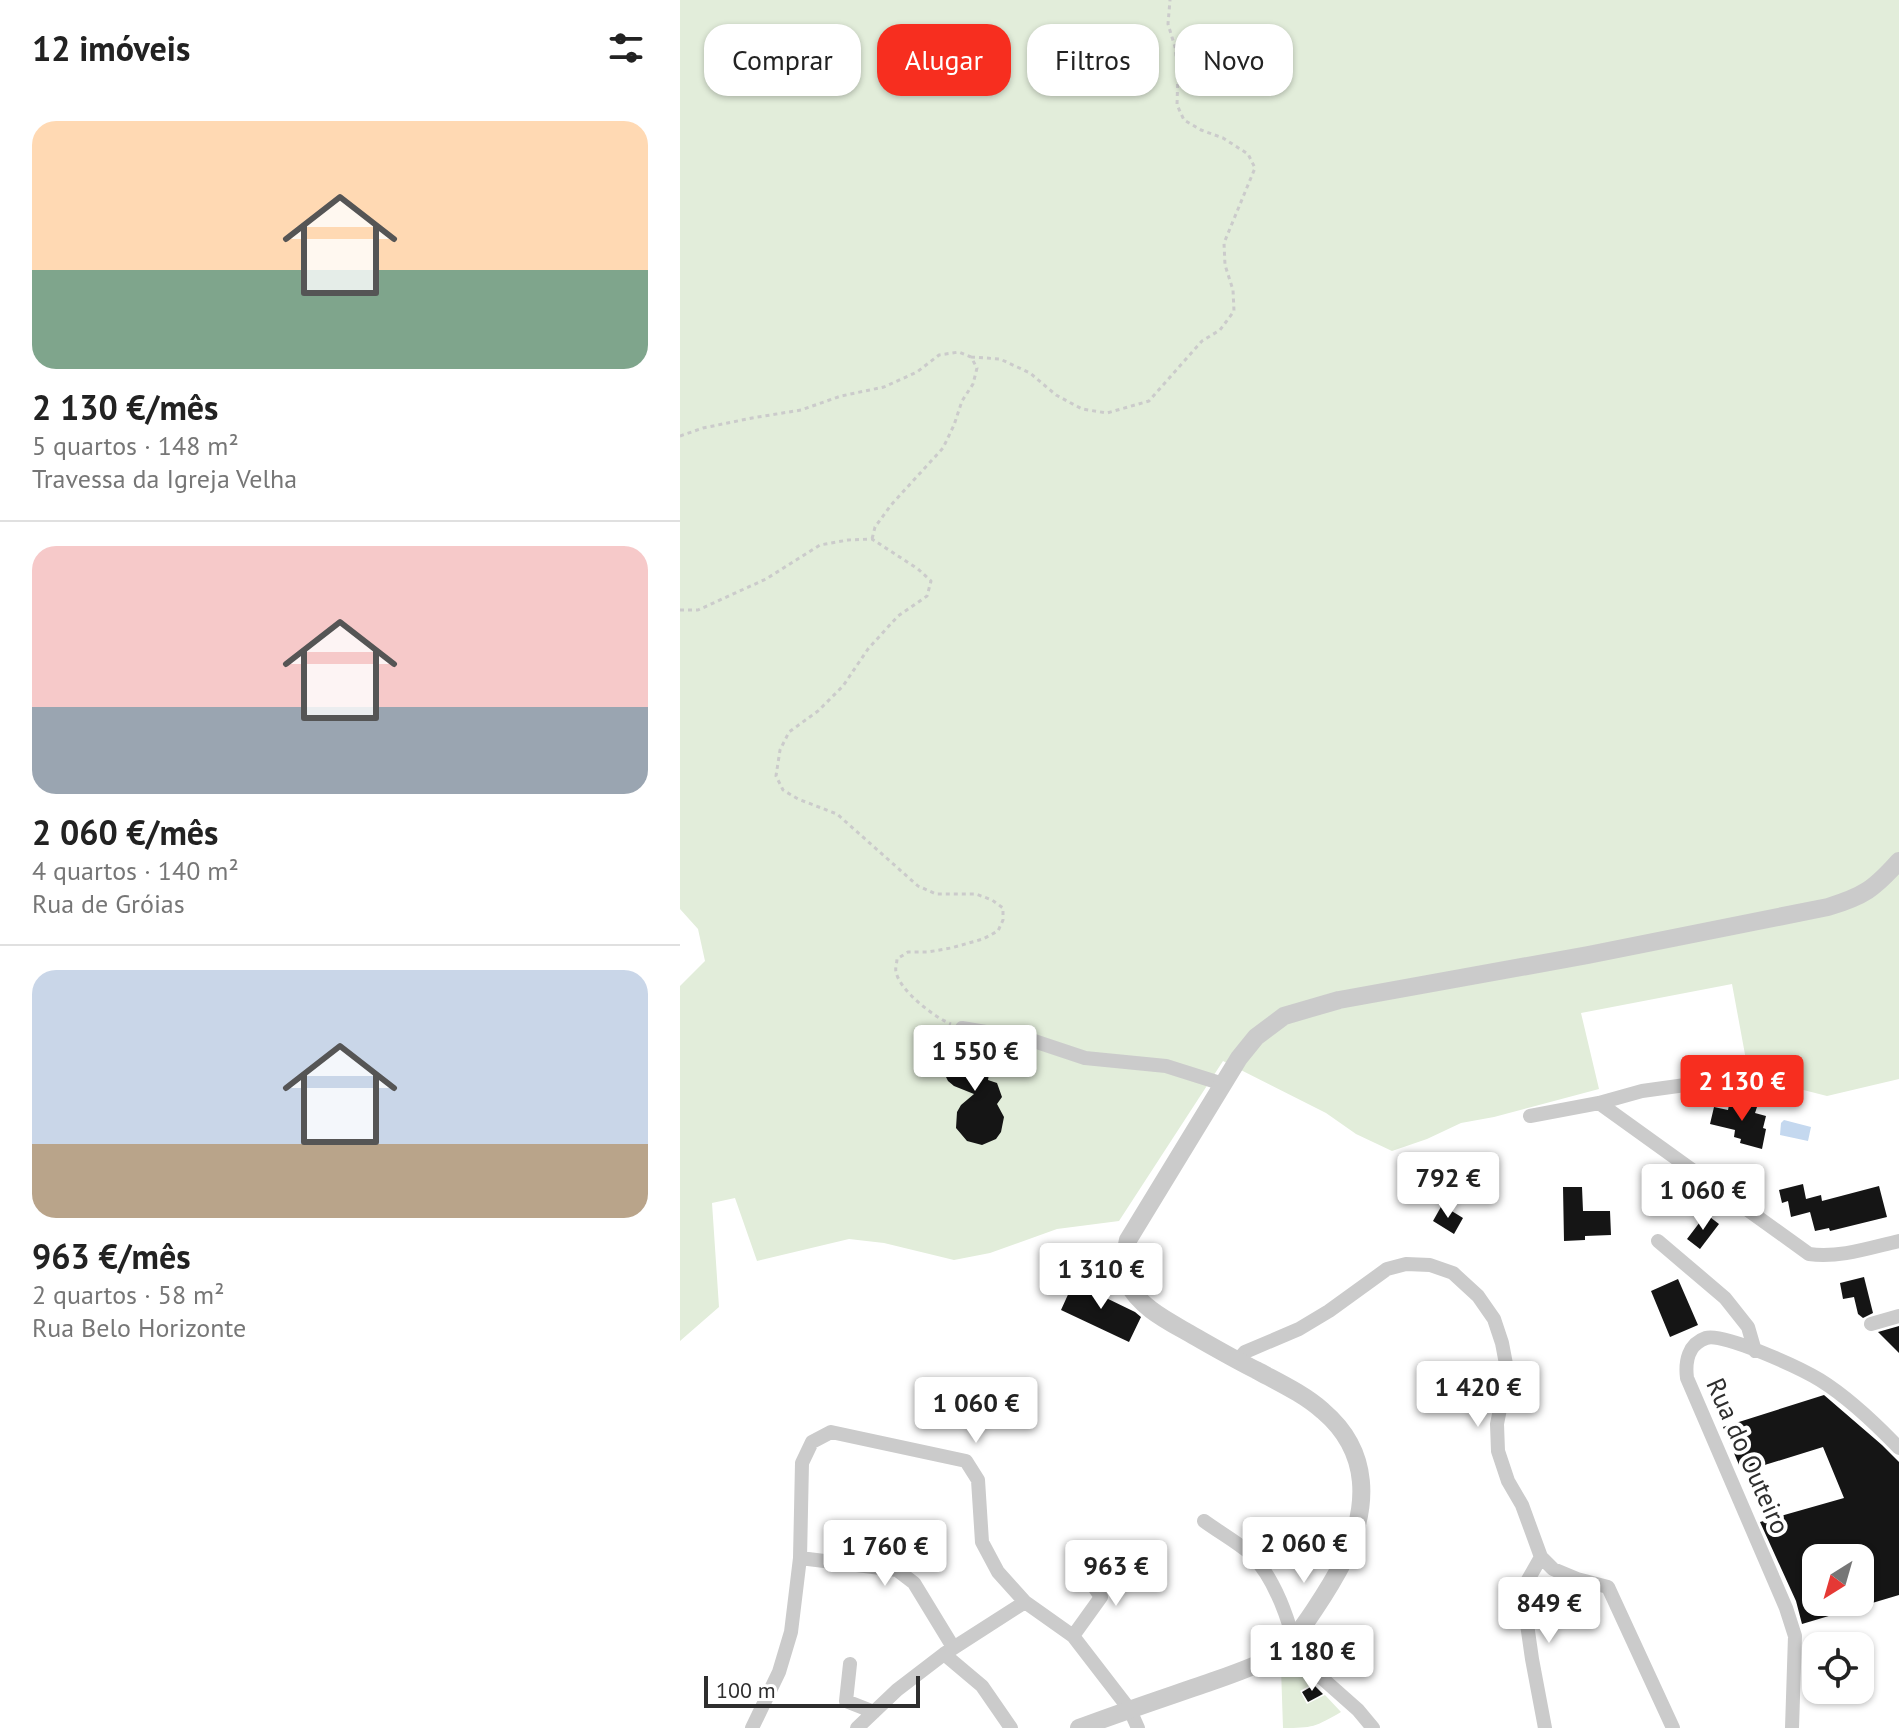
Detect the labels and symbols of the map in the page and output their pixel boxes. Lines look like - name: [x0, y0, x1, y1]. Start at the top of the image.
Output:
- pin: 1 550 €: [901, 1025, 1049, 1093]
- pin: 2 130 €: [1668, 1055, 1816, 1123]
- pin: 792 €: [1392, 1152, 1504, 1220]
- pin: 1 060 €: [1629, 1164, 1777, 1232]
- pin: 1 310 €: [1027, 1243, 1175, 1311]
- pin: 1 420 €: [1404, 1361, 1552, 1429]
- street label: Rua do Outeiro: [1699, 1373, 1798, 1539]
- pin: 1 060 €: [902, 1377, 1050, 1445]
- pin: 2 060 €: [1230, 1517, 1378, 1585]
- pin: 1 760 €: [811, 1520, 959, 1588]
- pin: 963 €: [1060, 1540, 1172, 1608]
- north arrow: [1802, 1544, 1874, 1616]
- pin: 849 €: [1493, 1577, 1605, 1645]
- pin: 1 180 €: [1238, 1625, 1386, 1693]
- scale bar: [704, 1672, 920, 1708]

